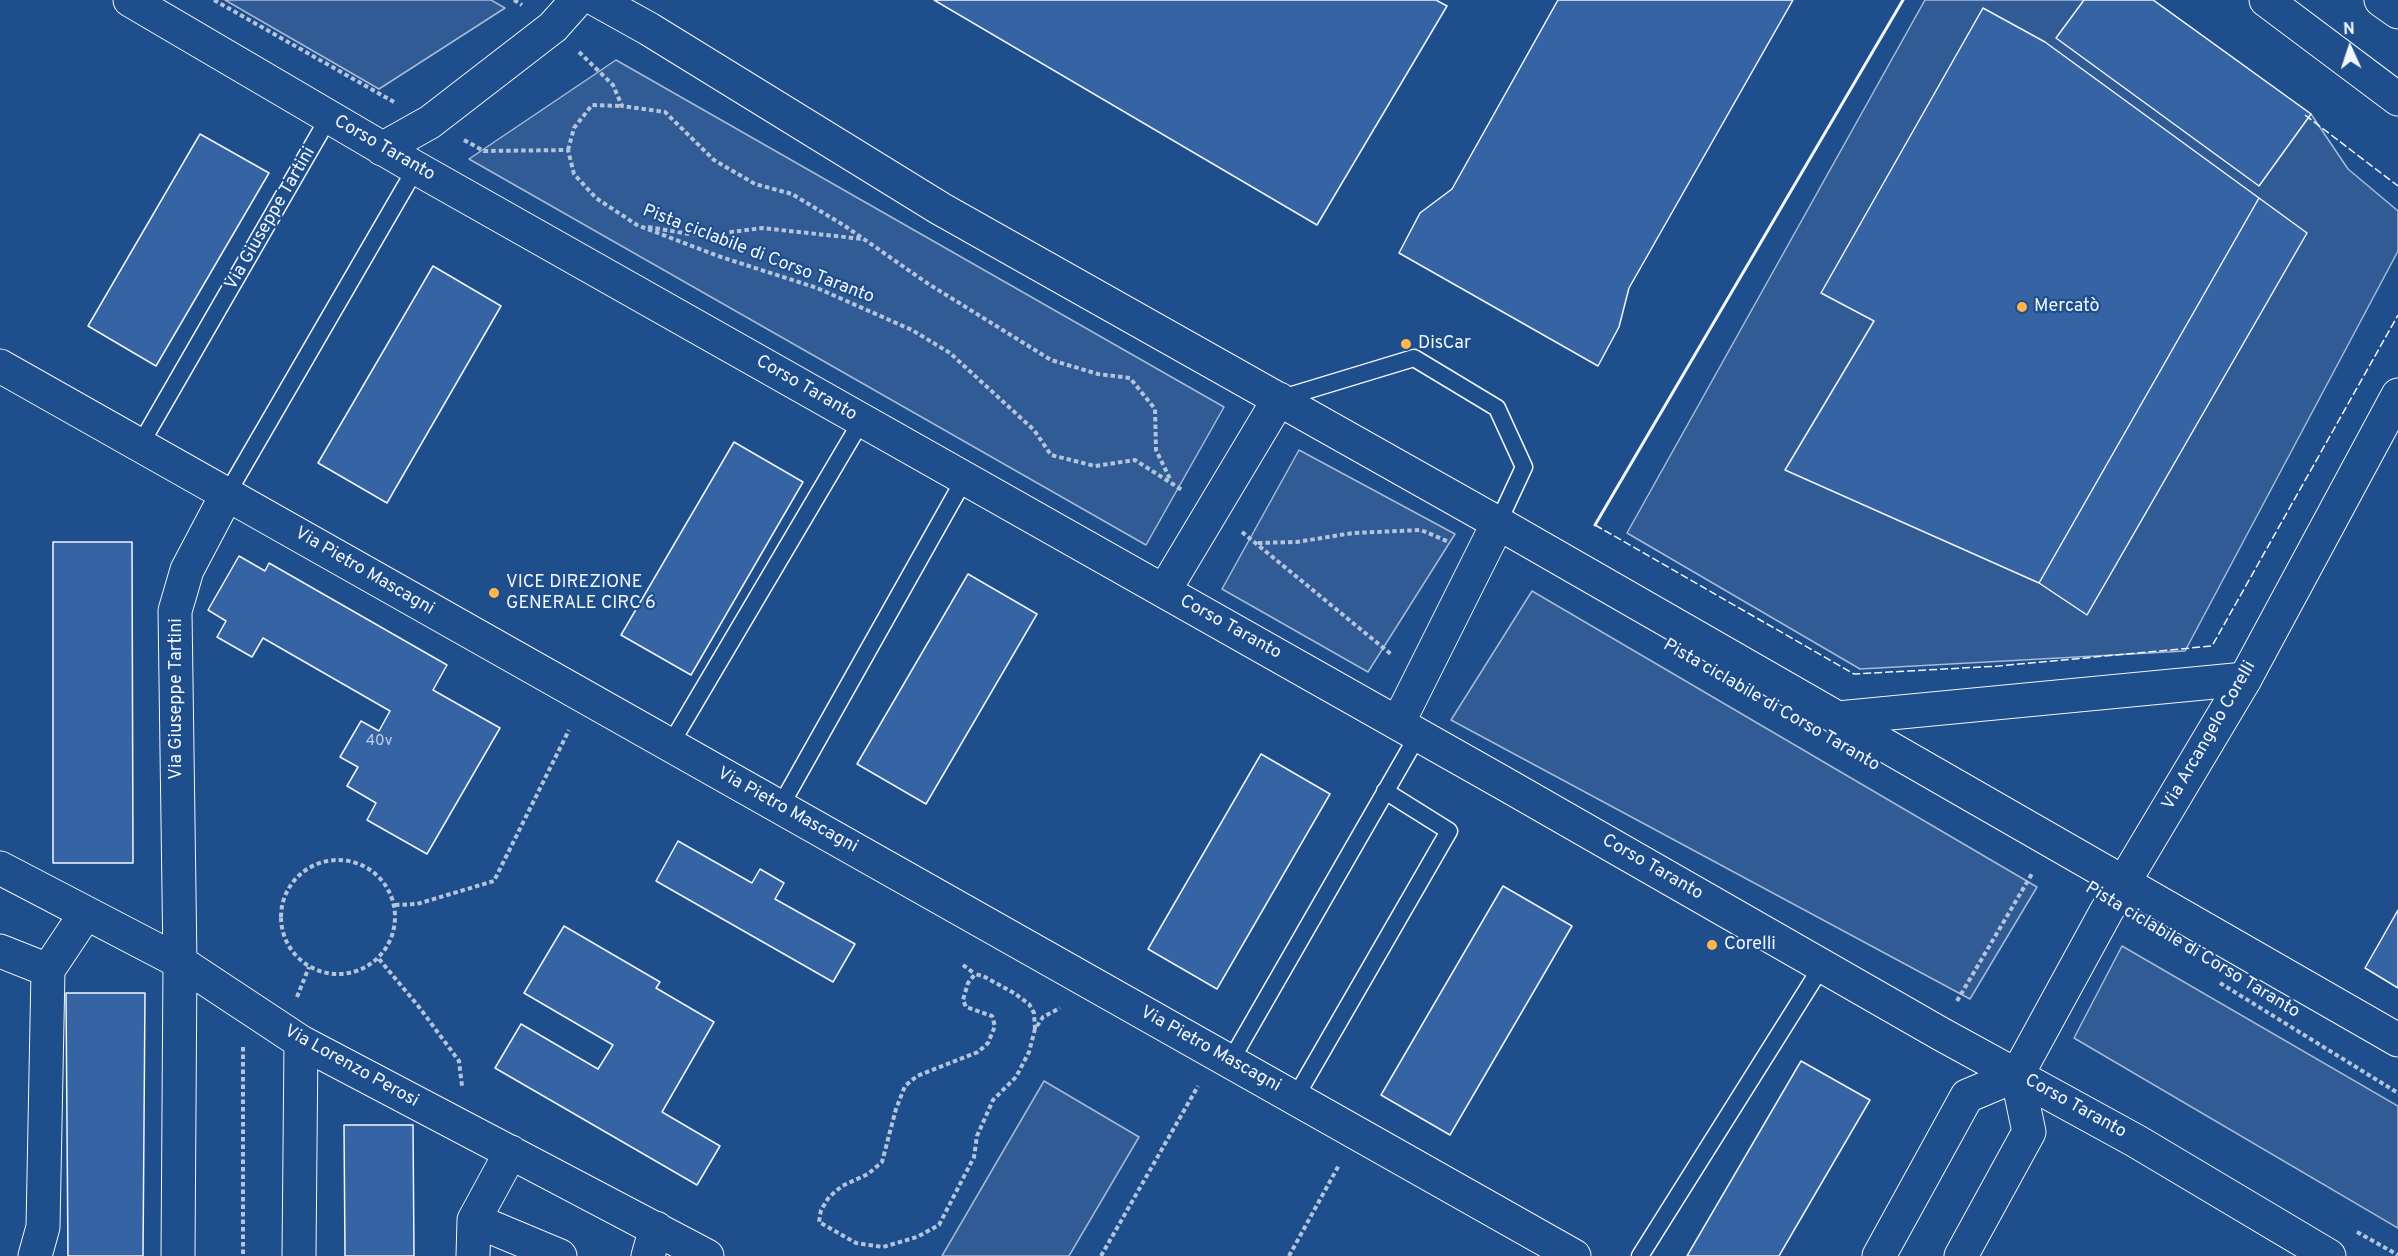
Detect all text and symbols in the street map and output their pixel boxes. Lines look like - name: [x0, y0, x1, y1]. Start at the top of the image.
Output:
- north arrow: [2320, 18, 2380, 78]
- text: N: [2343, 20, 2355, 40]
- street label: Corso Taranto: [330, 111, 438, 187]
- street label: Via Giuseppe Tartini: [221, 144, 321, 294]
- street label: Pista ciclabile di Corso Taranto: [639, 201, 877, 309]
- place label: Mercatò: [2034, 296, 2100, 318]
- marker: Mercatò: [2015, 300, 2029, 314]
- place label: DisCar: [1418, 333, 1471, 355]
- marker: DisCar: [1399, 337, 1413, 351]
- street label: Corso Taranto: [752, 351, 860, 427]
- street label: Via Pietro Mascagni: [290, 523, 438, 621]
- place label: VICE DIREZIONE GENERALE CIRC 6: [506, 572, 656, 614]
- marker: VICE DIREZIONE GENERALE CIRC 6: [487, 586, 501, 600]
- street label: Corso Taranto: [1175, 591, 1285, 665]
- street label: Via Giuseppe Tartini: [166, 618, 188, 780]
- street label: Pista ciclabile di Corso Taranto: [1659, 635, 1883, 777]
- street label: Via Arcangelo Corelli: [2159, 658, 2261, 814]
- house number: 40v: [366, 733, 392, 751]
- street label: Via Pietro Mascagni: [713, 763, 861, 859]
- street label: Corso Taranto: [1598, 830, 1706, 906]
- street label: Pista ciclabile di Corso Taranto: [2081, 878, 2303, 1024]
- place label: Corelli: [1724, 934, 1776, 956]
- marker: Corelli: [1705, 938, 1719, 952]
- street label: Via Pietro Mascagni: [1136, 1002, 1284, 1098]
- street label: Via Lorenzo Perosi: [280, 1021, 422, 1113]
- street label: Corso Taranto: [2020, 1070, 2130, 1144]

